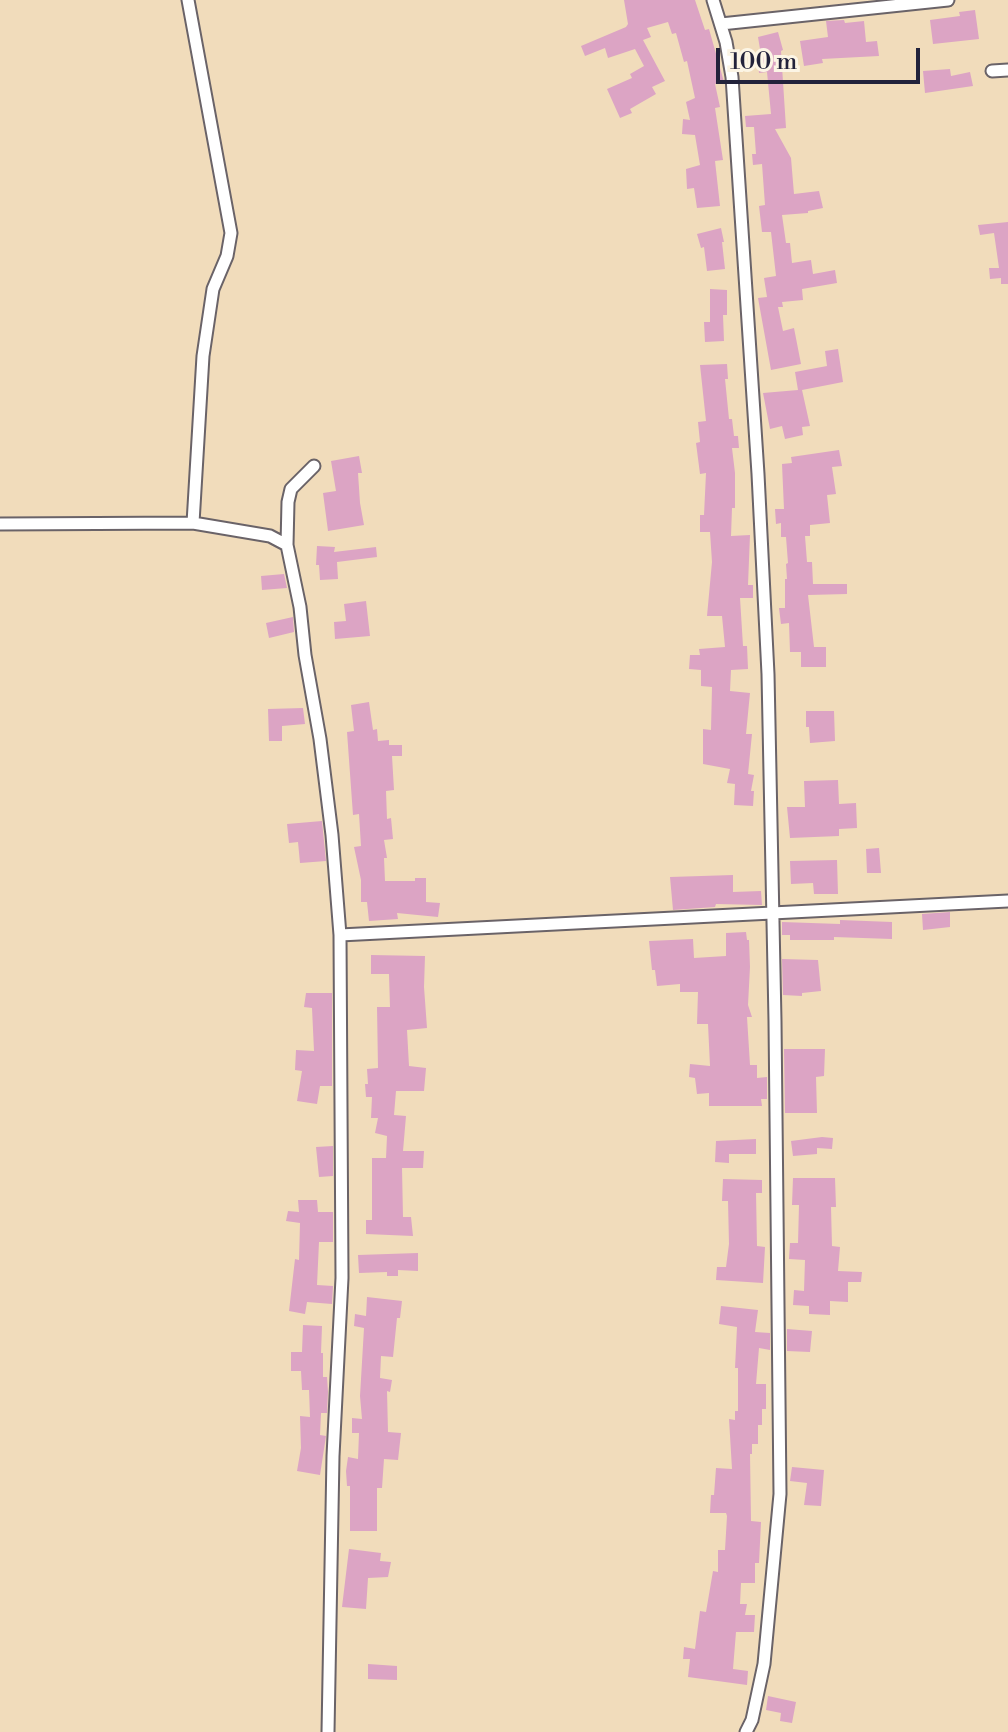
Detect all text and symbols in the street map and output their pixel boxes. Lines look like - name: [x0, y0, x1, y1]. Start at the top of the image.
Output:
- scale bar: [720, 32, 924, 82]
- text: 100 m: [730, 47, 797, 77]

